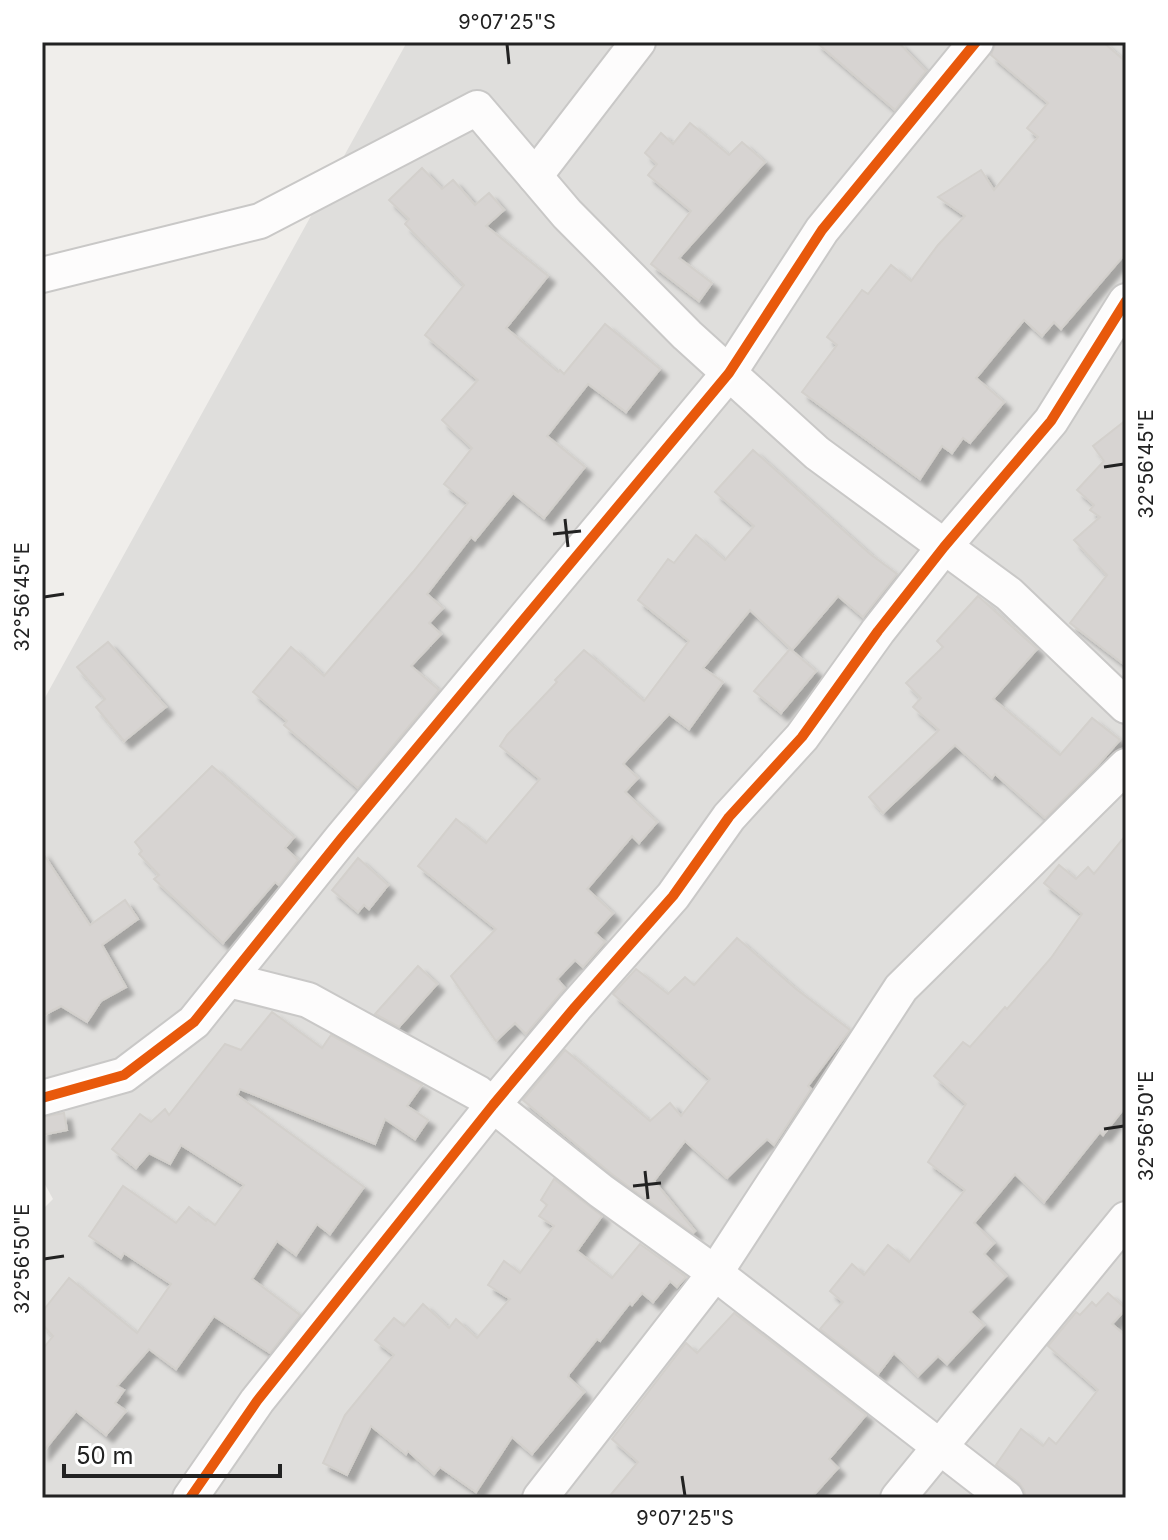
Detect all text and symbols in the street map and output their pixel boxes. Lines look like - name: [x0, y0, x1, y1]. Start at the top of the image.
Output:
- text: 9°07'25"S: [458, 10, 556, 34]
- text: 32°56'45"E: [1134, 409, 1158, 519]
- text: 32°56'45"E: [10, 542, 34, 652]
- text: 32°56'50"E: [1134, 1071, 1158, 1181]
- text: 32°56'50"E: [10, 1204, 34, 1314]
- scale bar: [64, 1428, 280, 1478]
- text: 50 m: [76, 1441, 134, 1470]
- text: 9°07'25"S: [636, 1506, 734, 1530]

